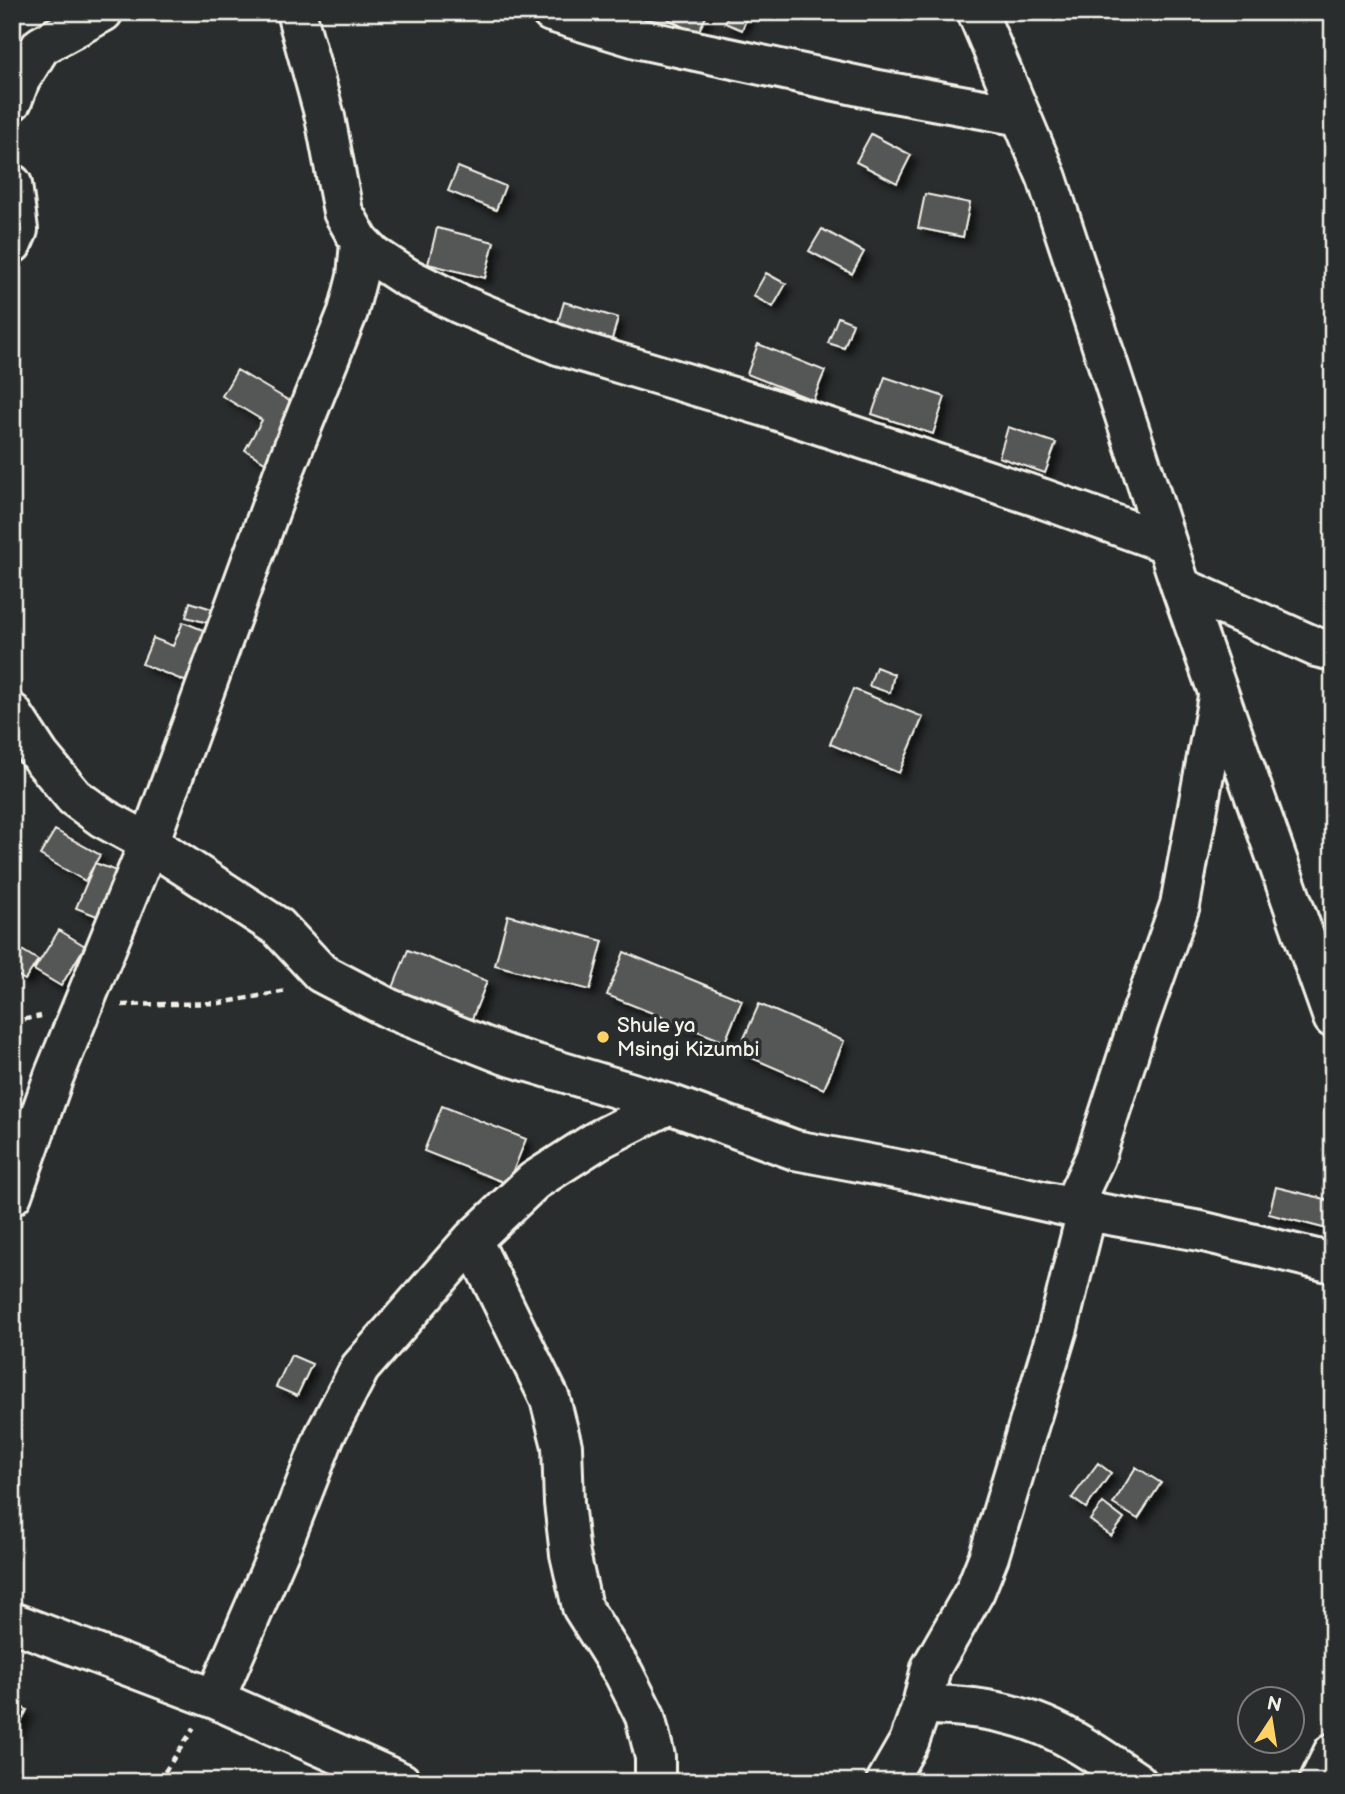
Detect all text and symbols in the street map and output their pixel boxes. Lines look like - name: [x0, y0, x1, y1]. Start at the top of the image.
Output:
- place label: Shule ya Msingi Kizumbi: [617, 1013, 759, 1062]
- marker: Shule ya Msingi Kizumbi: [595, 1029, 611, 1045]
- north arrow: [1236, 1686, 1306, 1756]
- text: N: [1265, 1692, 1284, 1718]

